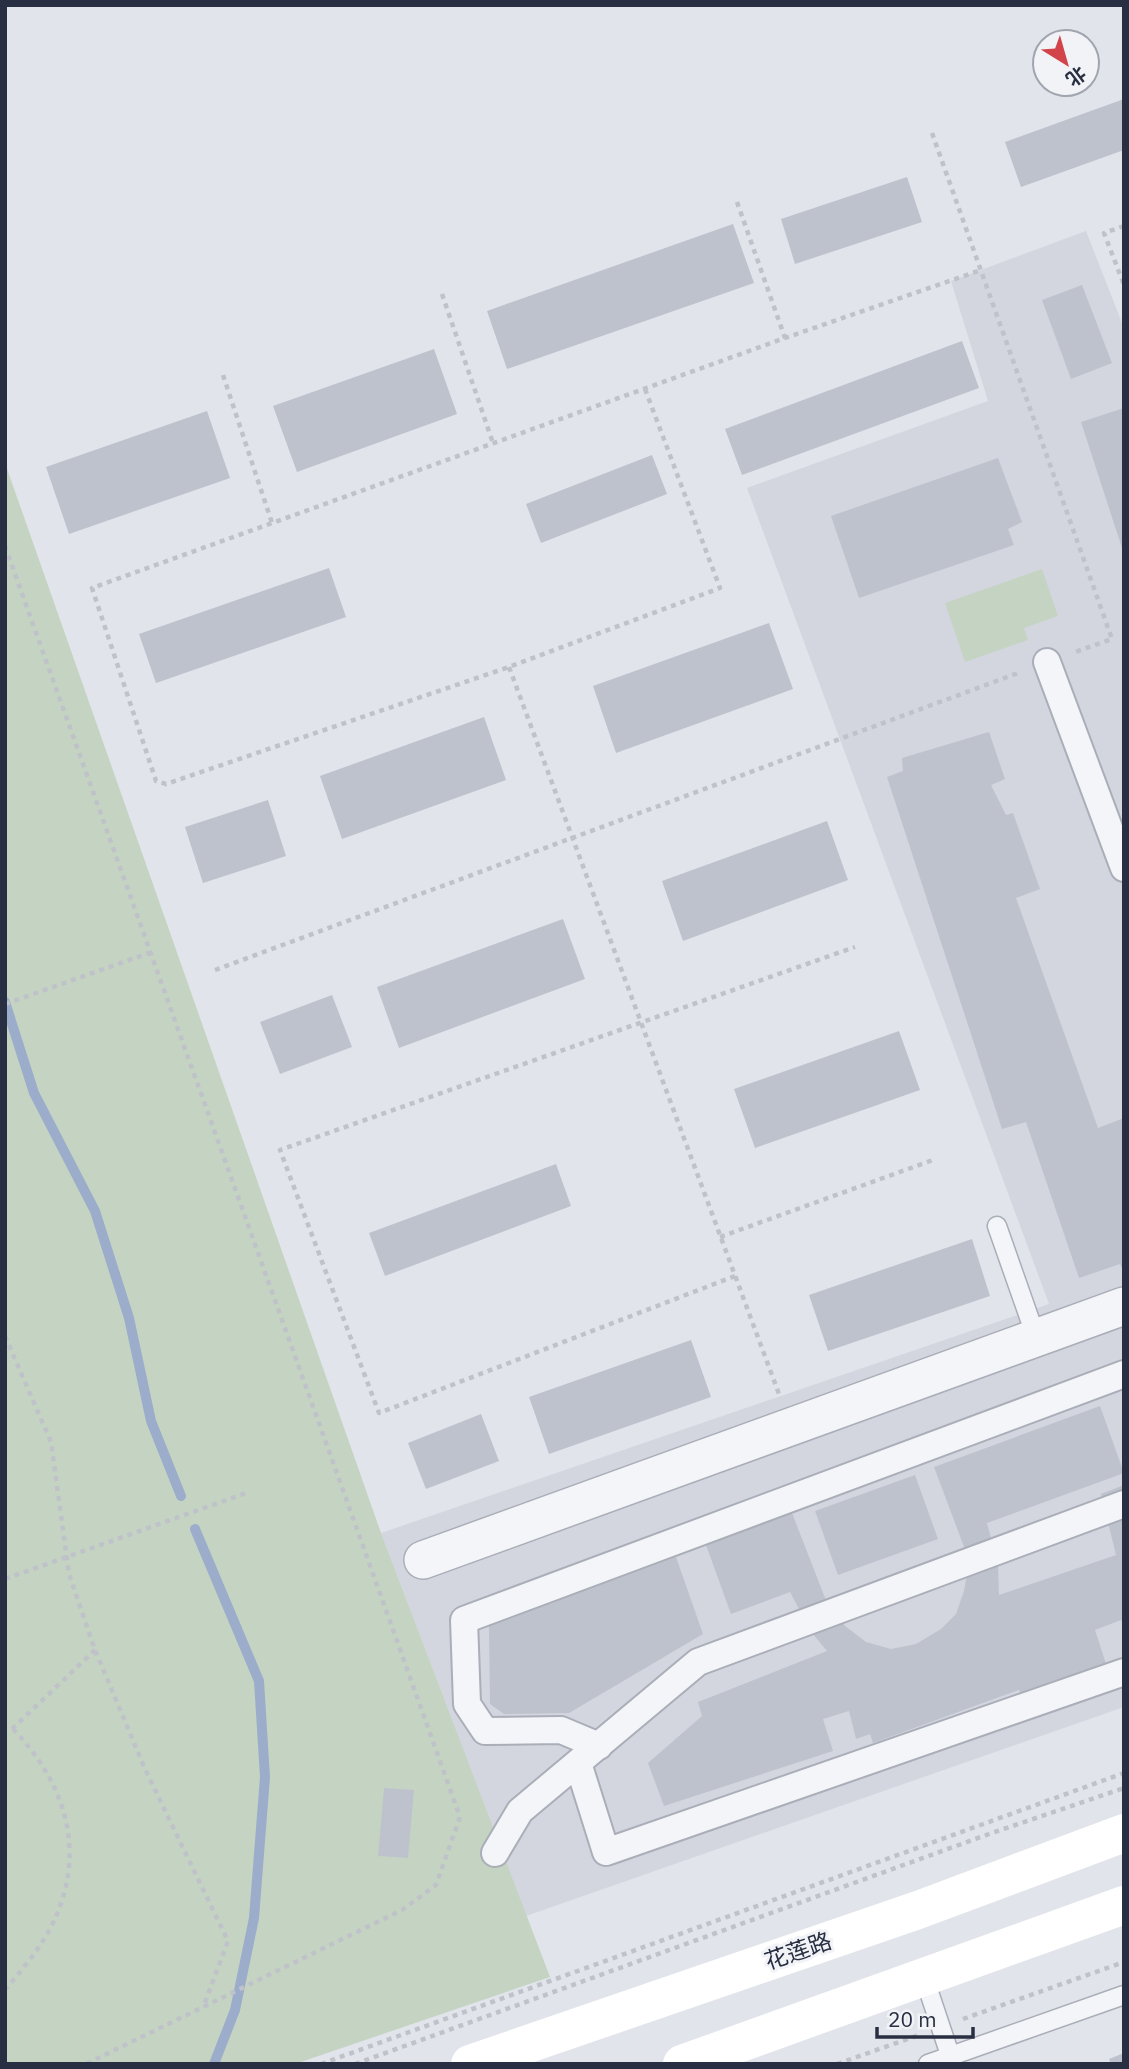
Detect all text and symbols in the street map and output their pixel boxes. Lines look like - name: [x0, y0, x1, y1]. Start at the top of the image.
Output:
- north arrow: [1031, 28, 1101, 98]
- text: 北: [1061, 61, 1091, 92]
- street label: 花莲路: [760, 1925, 835, 1975]
- scale bar: [877, 1996, 973, 2040]
- text: 20 m: [888, 2005, 937, 2033]

